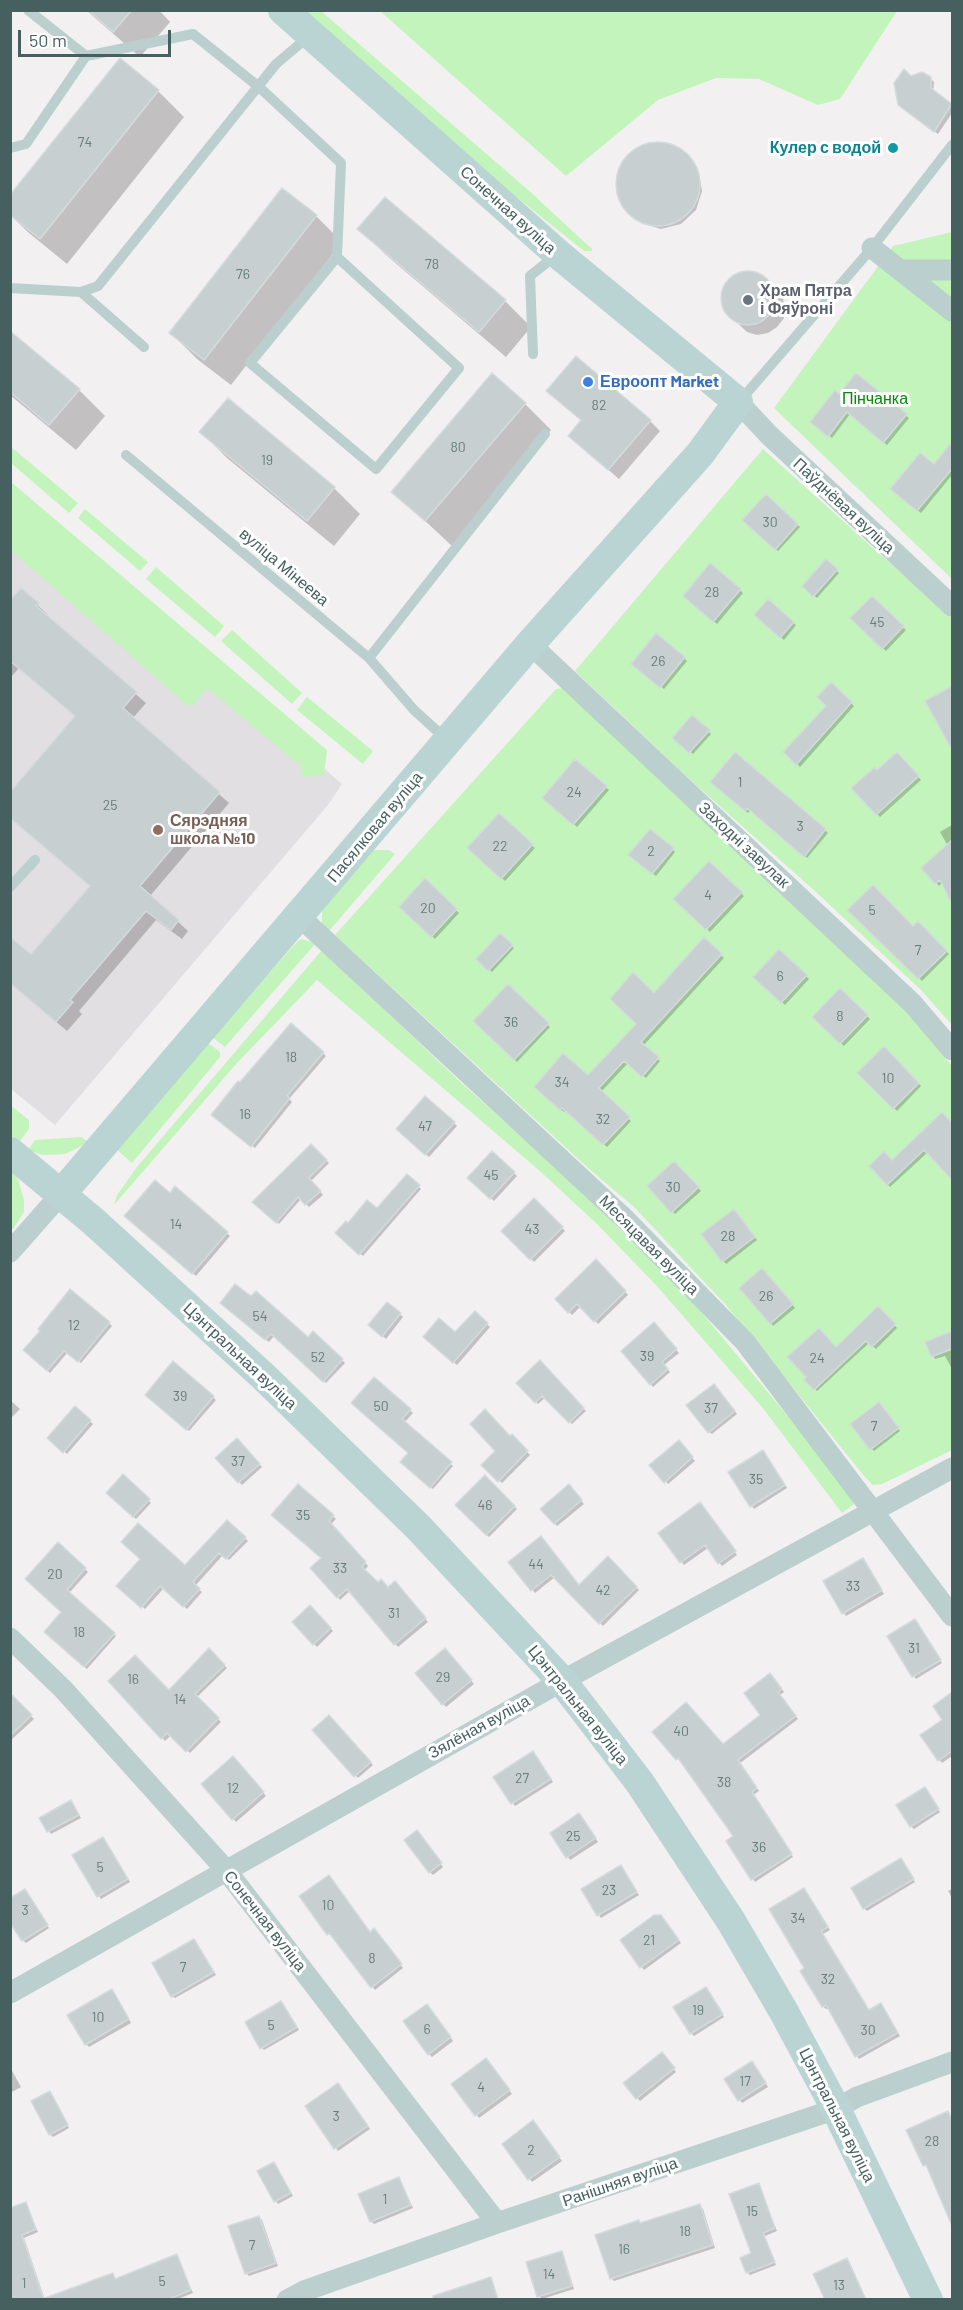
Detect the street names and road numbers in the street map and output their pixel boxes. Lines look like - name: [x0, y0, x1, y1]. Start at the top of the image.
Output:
- street label: Сонечная вуліца: [456, 162, 560, 258]
- street label: Паўднёвая вуліца: [789, 454, 899, 558]
- street label: вуліца Мінеева: [235, 524, 333, 610]
- street label: Пасялковая вуліца: [323, 768, 427, 886]
- street label: Заходні завулак: [695, 798, 793, 892]
- street label: Месяцавая вуліца: [595, 1191, 703, 1299]
- street label: Цэнтральная вуліца: [179, 1299, 301, 1413]
- street label: Цэнтральная вуліца: [524, 1641, 632, 1769]
- street label: Зялёная вуліца: [425, 1691, 533, 1763]
- street label: Сонечная вуліца: [220, 1867, 310, 1975]
- street label: Цэнтральная вуліца: [795, 2045, 879, 2185]
- street label: Ранішняя вуліца: [560, 2153, 680, 2211]

